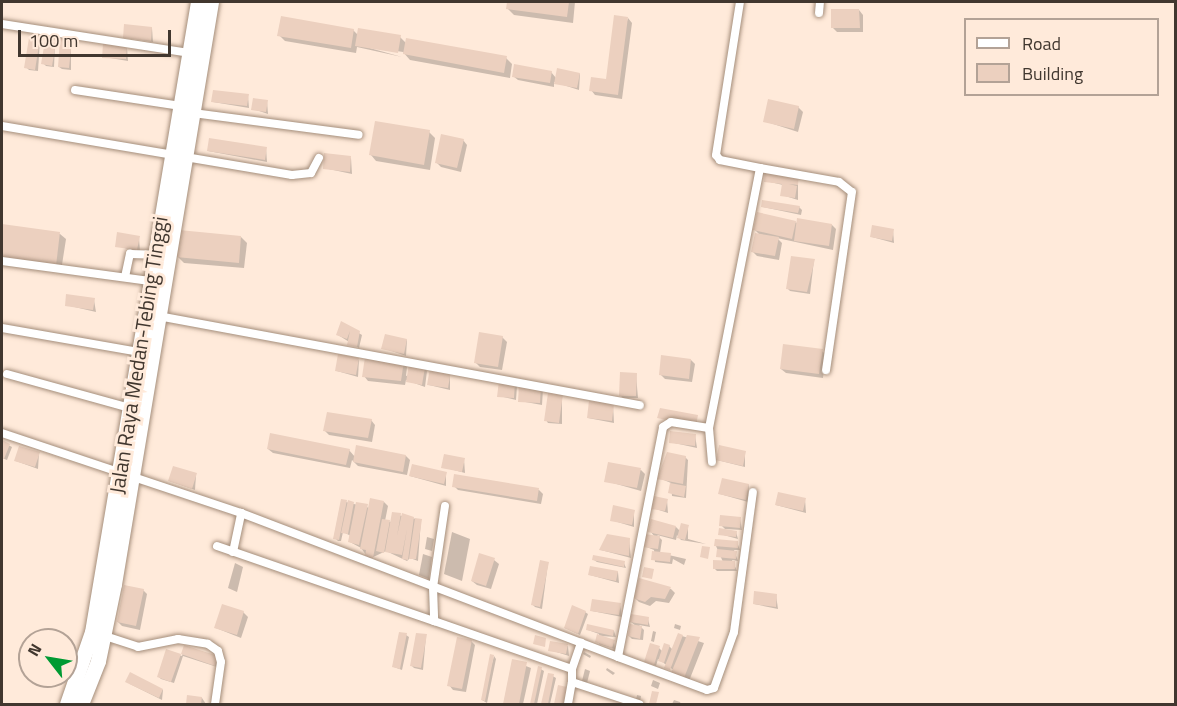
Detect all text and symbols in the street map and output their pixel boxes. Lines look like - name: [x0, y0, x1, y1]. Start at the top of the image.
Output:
- scale bar: [21, 18, 174, 56]
- legend: [964, 18, 1159, 96]
- text: 100 m: [29, 27, 78, 54]
- text: Road: [1022, 30, 1061, 57]
- text: Building: [1022, 60, 1083, 87]
- street label: Jalan Raya Medan-Tebing Tinggi: [104, 215, 172, 495]
- north arrow: [18, 628, 78, 688]
- text: N: [21, 639, 47, 661]

